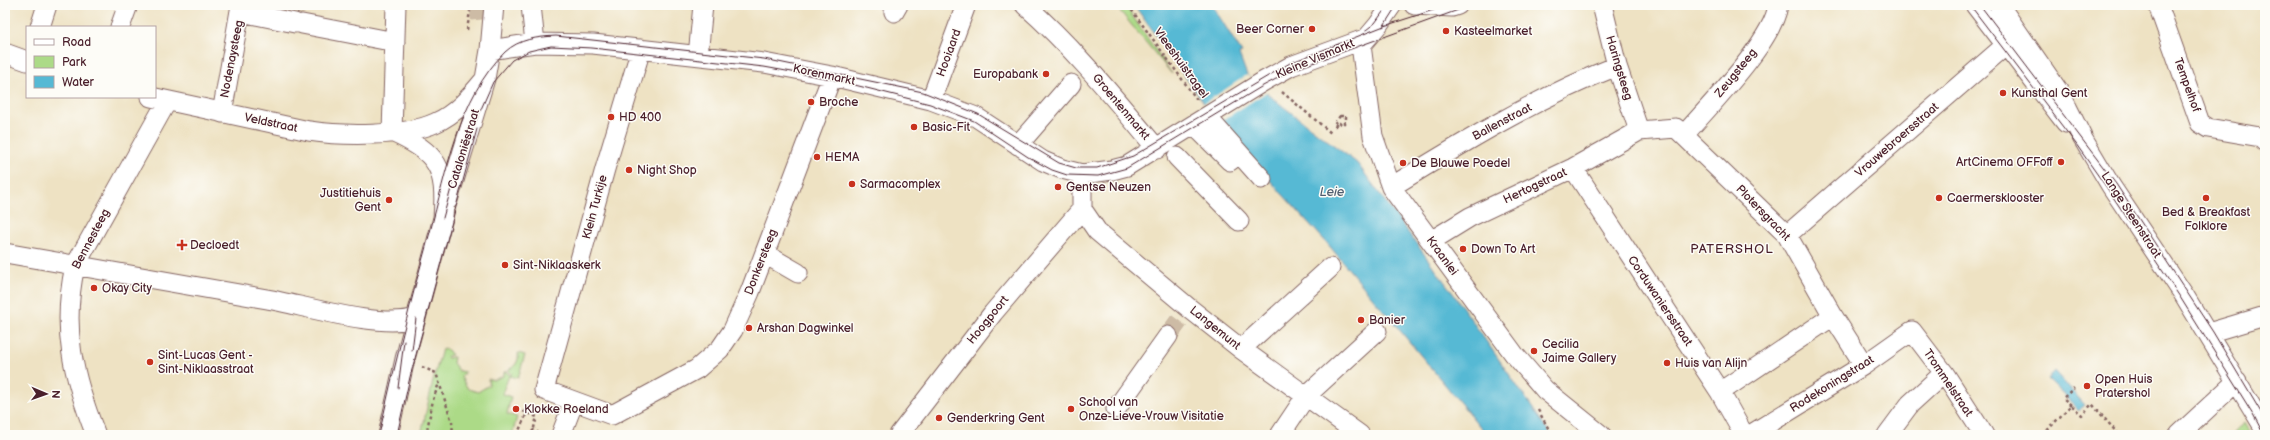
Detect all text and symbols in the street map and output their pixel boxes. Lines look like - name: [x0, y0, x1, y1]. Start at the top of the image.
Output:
- street label: Nodenaysteeg: [217, 19, 247, 99]
- place label: Beer Corner: [1236, 22, 1305, 37]
- marker: Beer Corner: [1307, 24, 1317, 34]
- place label: Kasteelmarket: [1454, 24, 1532, 39]
- street label: Vleeshuistragel: [1150, 25, 1212, 101]
- legend: [26, 26, 156, 98]
- marker: Kasteelmarket: [1441, 26, 1451, 36]
- street label: Hooiaard: [933, 27, 965, 79]
- street label: Haringsteeg: [1602, 34, 1636, 102]
- text: Road: [62, 35, 91, 50]
- street label: Kleine Vismarkt: [1273, 36, 1357, 82]
- street label: Zeugsteeg: [1711, 45, 1760, 101]
- text: Park: [62, 55, 86, 70]
- street label: Tempelhof: [2170, 56, 2204, 115]
- street label: Korenmarkt: [791, 61, 857, 89]
- place label: Europabank: [973, 67, 1038, 82]
- marker: Europabank: [1041, 69, 1051, 79]
- street label: Groentenmarkt: [1089, 71, 1153, 143]
- text: Water: [62, 75, 94, 90]
- place label: Kunsthal Gent: [2011, 86, 2088, 101]
- marker: Kunsthal Gent: [1998, 88, 2008, 98]
- place label: Broche: [819, 95, 858, 110]
- marker: Broche: [806, 97, 816, 107]
- street label: Vrouwebroersstraat: [1852, 99, 1942, 180]
- street label: Ballenstraat: [1470, 100, 1535, 144]
- street label: Cataloniëstraat: [445, 107, 483, 191]
- street label: Veldstraat: [243, 110, 299, 136]
- place label: HD 400: [619, 110, 661, 125]
- marker: HD 400: [606, 112, 616, 122]
- place label: Basic-Fit: [922, 120, 970, 135]
- marker: Basic-Fit: [909, 122, 919, 132]
- place label: HEMA: [825, 150, 860, 165]
- marker: HEMA: [812, 152, 822, 162]
- place label: ArtCinema OFFoff: [1956, 155, 2053, 170]
- place label: De Blauwe Poedel: [1411, 156, 1510, 171]
- marker: ArtCinema OFFoff: [2056, 157, 2066, 167]
- marker: De Blauwe Poedel: [1398, 158, 1408, 168]
- place label: Night Shop: [637, 163, 697, 178]
- marker: Night Shop: [624, 165, 634, 175]
- street label: Hertogstraat: [1501, 165, 1569, 207]
- street label: Lange Steenstraat: [2098, 169, 2165, 261]
- street label: Klein Turkije: [579, 173, 611, 241]
- place label: Sarmacomplex: [860, 177, 941, 192]
- marker: Sarmacomplex: [847, 179, 857, 189]
- place label: Gentse Neuzen: [1066, 180, 1151, 195]
- marker: Gentse Neuzen: [1053, 182, 1063, 192]
- street label: Plotersgracht: [1733, 182, 1794, 244]
- water label: Leie: [1320, 184, 1345, 200]
- place label: Justitiehuis Gent: [320, 186, 381, 215]
- place label: Caermersklooster: [1947, 191, 2045, 206]
- marker: Caermersklooster: [1934, 193, 1944, 203]
- marker: Bed & Breakfast Folklore: [2201, 193, 2211, 203]
- marker: Justitiehuis Gent: [384, 195, 394, 205]
- place label: Bed & Breakfast Folklore: [2162, 205, 2251, 234]
- street label: Bennesteeg: [69, 206, 113, 272]
- street label: Donkersteeg: [742, 227, 781, 297]
- street label: Kraanlei: [1423, 234, 1461, 279]
- place label: Decloedt: [190, 238, 239, 253]
- marker: Decloedt: [177, 240, 187, 250]
- district label: PATERSHOL: [1690, 241, 1774, 257]
- place label: Down To Art: [1471, 242, 1536, 257]
- marker: Down To Art: [1458, 244, 1468, 254]
- street label: Corduwaniersstraat: [1624, 253, 1696, 349]
- place label: Sint-Niklaaskerk: [513, 258, 601, 273]
- marker: Sint-Niklaaskerk: [500, 260, 510, 270]
- place label: Okay City: [102, 281, 153, 296]
- marker: Okay City: [89, 283, 99, 293]
- street label: Hoogpoort: [964, 292, 1012, 347]
- street label: Langemunt: [1187, 303, 1244, 353]
- place label: Banier: [1369, 313, 1406, 328]
- marker: Banier: [1356, 315, 1366, 325]
- place label: Arshan Dagwinkel: [757, 321, 853, 336]
- marker: Arshan Dagwinkel: [744, 323, 754, 333]
- place label: Cecilia Jaime Gallery: [1542, 337, 1617, 366]
- marker: Cecilia Jaime Gallery: [1529, 346, 1539, 356]
- street label: Trommelstraat: [1920, 346, 1976, 420]
- place label: Sint-Lucas Gent - Sint-Niklaasstraat: [158, 348, 254, 377]
- street label: Rodekoningstraat: [1787, 352, 1877, 416]
- place label: Huis van Alijn: [1675, 356, 1748, 371]
- marker: Sint-Lucas Gent - Sint-Niklaasstraat: [145, 357, 155, 367]
- marker: Huis van Alijn: [1662, 358, 1672, 368]
- place label: Open Huis Pratershol: [2095, 372, 2152, 401]
- north arrow: [26, 374, 66, 414]
- marker: Open Huis Pratershol: [2082, 381, 2092, 391]
- text: N: [49, 390, 62, 399]
- place label: School van Onze-Lieve-Vrouw Visitatie: [1079, 395, 1224, 424]
- place label: Klokke Roeland: [524, 402, 609, 417]
- marker: Klokke Roeland: [511, 404, 521, 414]
- marker: School van Onze-Lieve-Vrouw Visitatie: [1066, 404, 1076, 414]
- place label: Genderkring Gent: [947, 411, 1045, 426]
- marker: Genderkring Gent: [934, 413, 944, 423]

